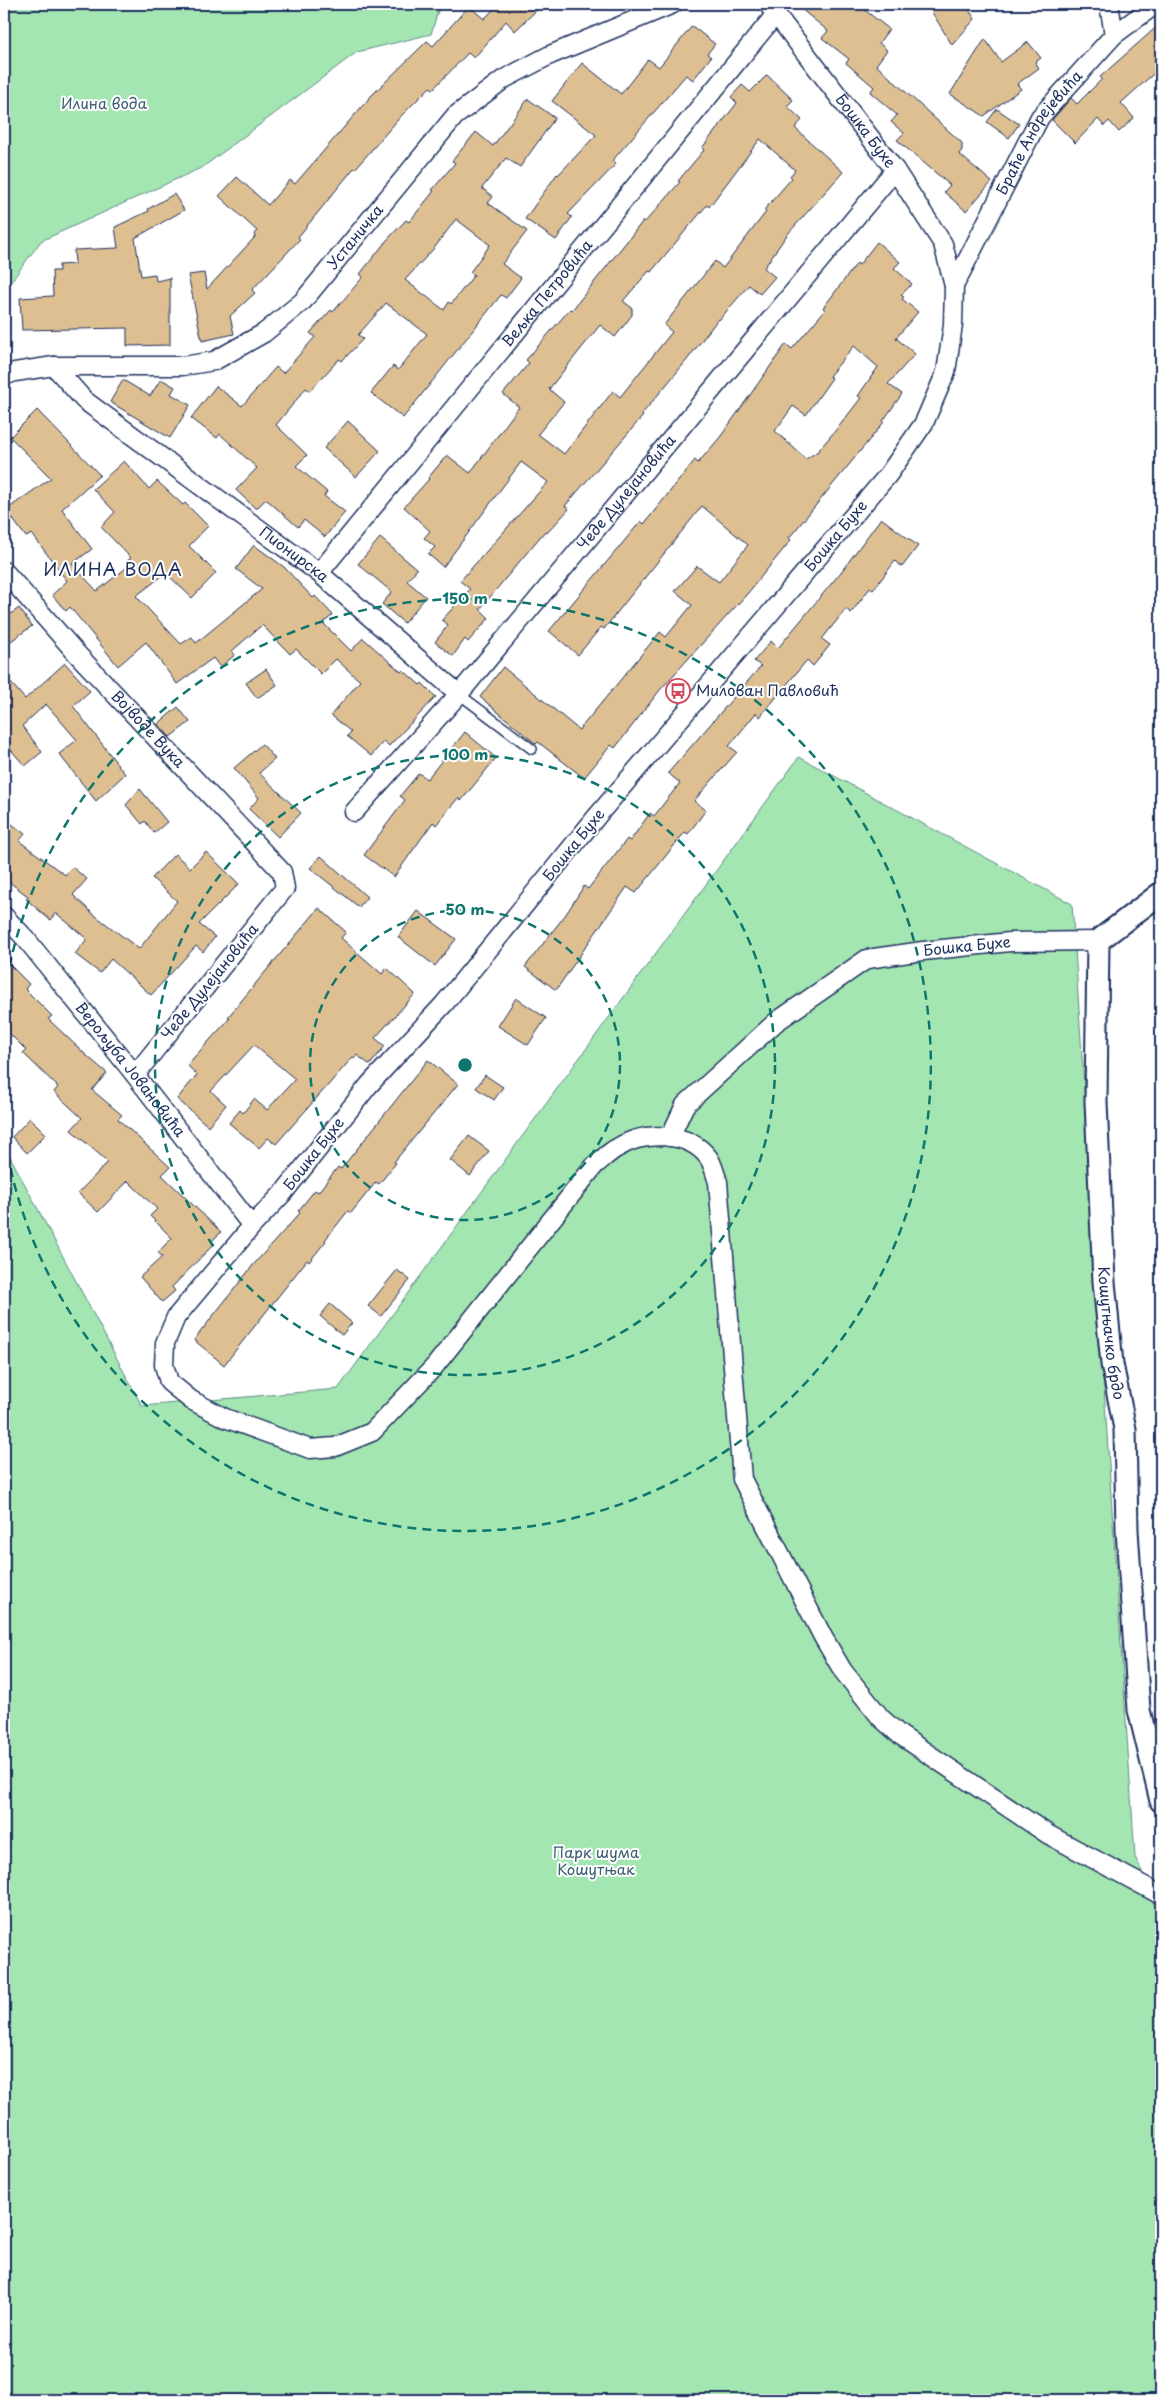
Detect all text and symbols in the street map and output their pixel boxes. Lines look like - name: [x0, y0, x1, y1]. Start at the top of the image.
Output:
- street label: Браће Андрејевића: [989, 64, 1087, 198]
- street label: Бошка Бухе: [831, 88, 902, 172]
- park label: Илина вода: [61, 91, 148, 114]
- street label: Устаничка: [321, 198, 388, 274]
- street label: Вељка Петровића: [495, 233, 598, 351]
- street label: Чеде Дулејановића: [571, 428, 681, 554]
- street label: Бошка Бухе: [798, 494, 872, 576]
- street label: Пионирска: [255, 520, 335, 587]
- district label: ИЛИНА ВОДА: [43, 555, 183, 582]
- text: 150 m: [442, 586, 488, 609]
- bus stop icon: Милован Павловић: [665, 678, 691, 704]
- place label: Милован Павловић: [696, 678, 839, 701]
- street label: Војводе Вука: [107, 684, 192, 773]
- text: 100 m: [442, 742, 488, 765]
- street label: Бошка Бухе: [536, 803, 609, 885]
- text: 50 m: [446, 897, 484, 920]
- street label: Чеде Дулејановића: [155, 917, 263, 1044]
- street label: Бошка Бухе: [922, 929, 1012, 961]
- street label: Верољуба Јовановића: [71, 996, 192, 1142]
- centre of rings: [456, 1056, 474, 1074]
- street label: Бошка Бухе: [277, 1112, 349, 1195]
- street label: Кошутњачко брдо: [1093, 1266, 1132, 1401]
- park label: Парк шума Кошутњак: [553, 1840, 640, 1880]

